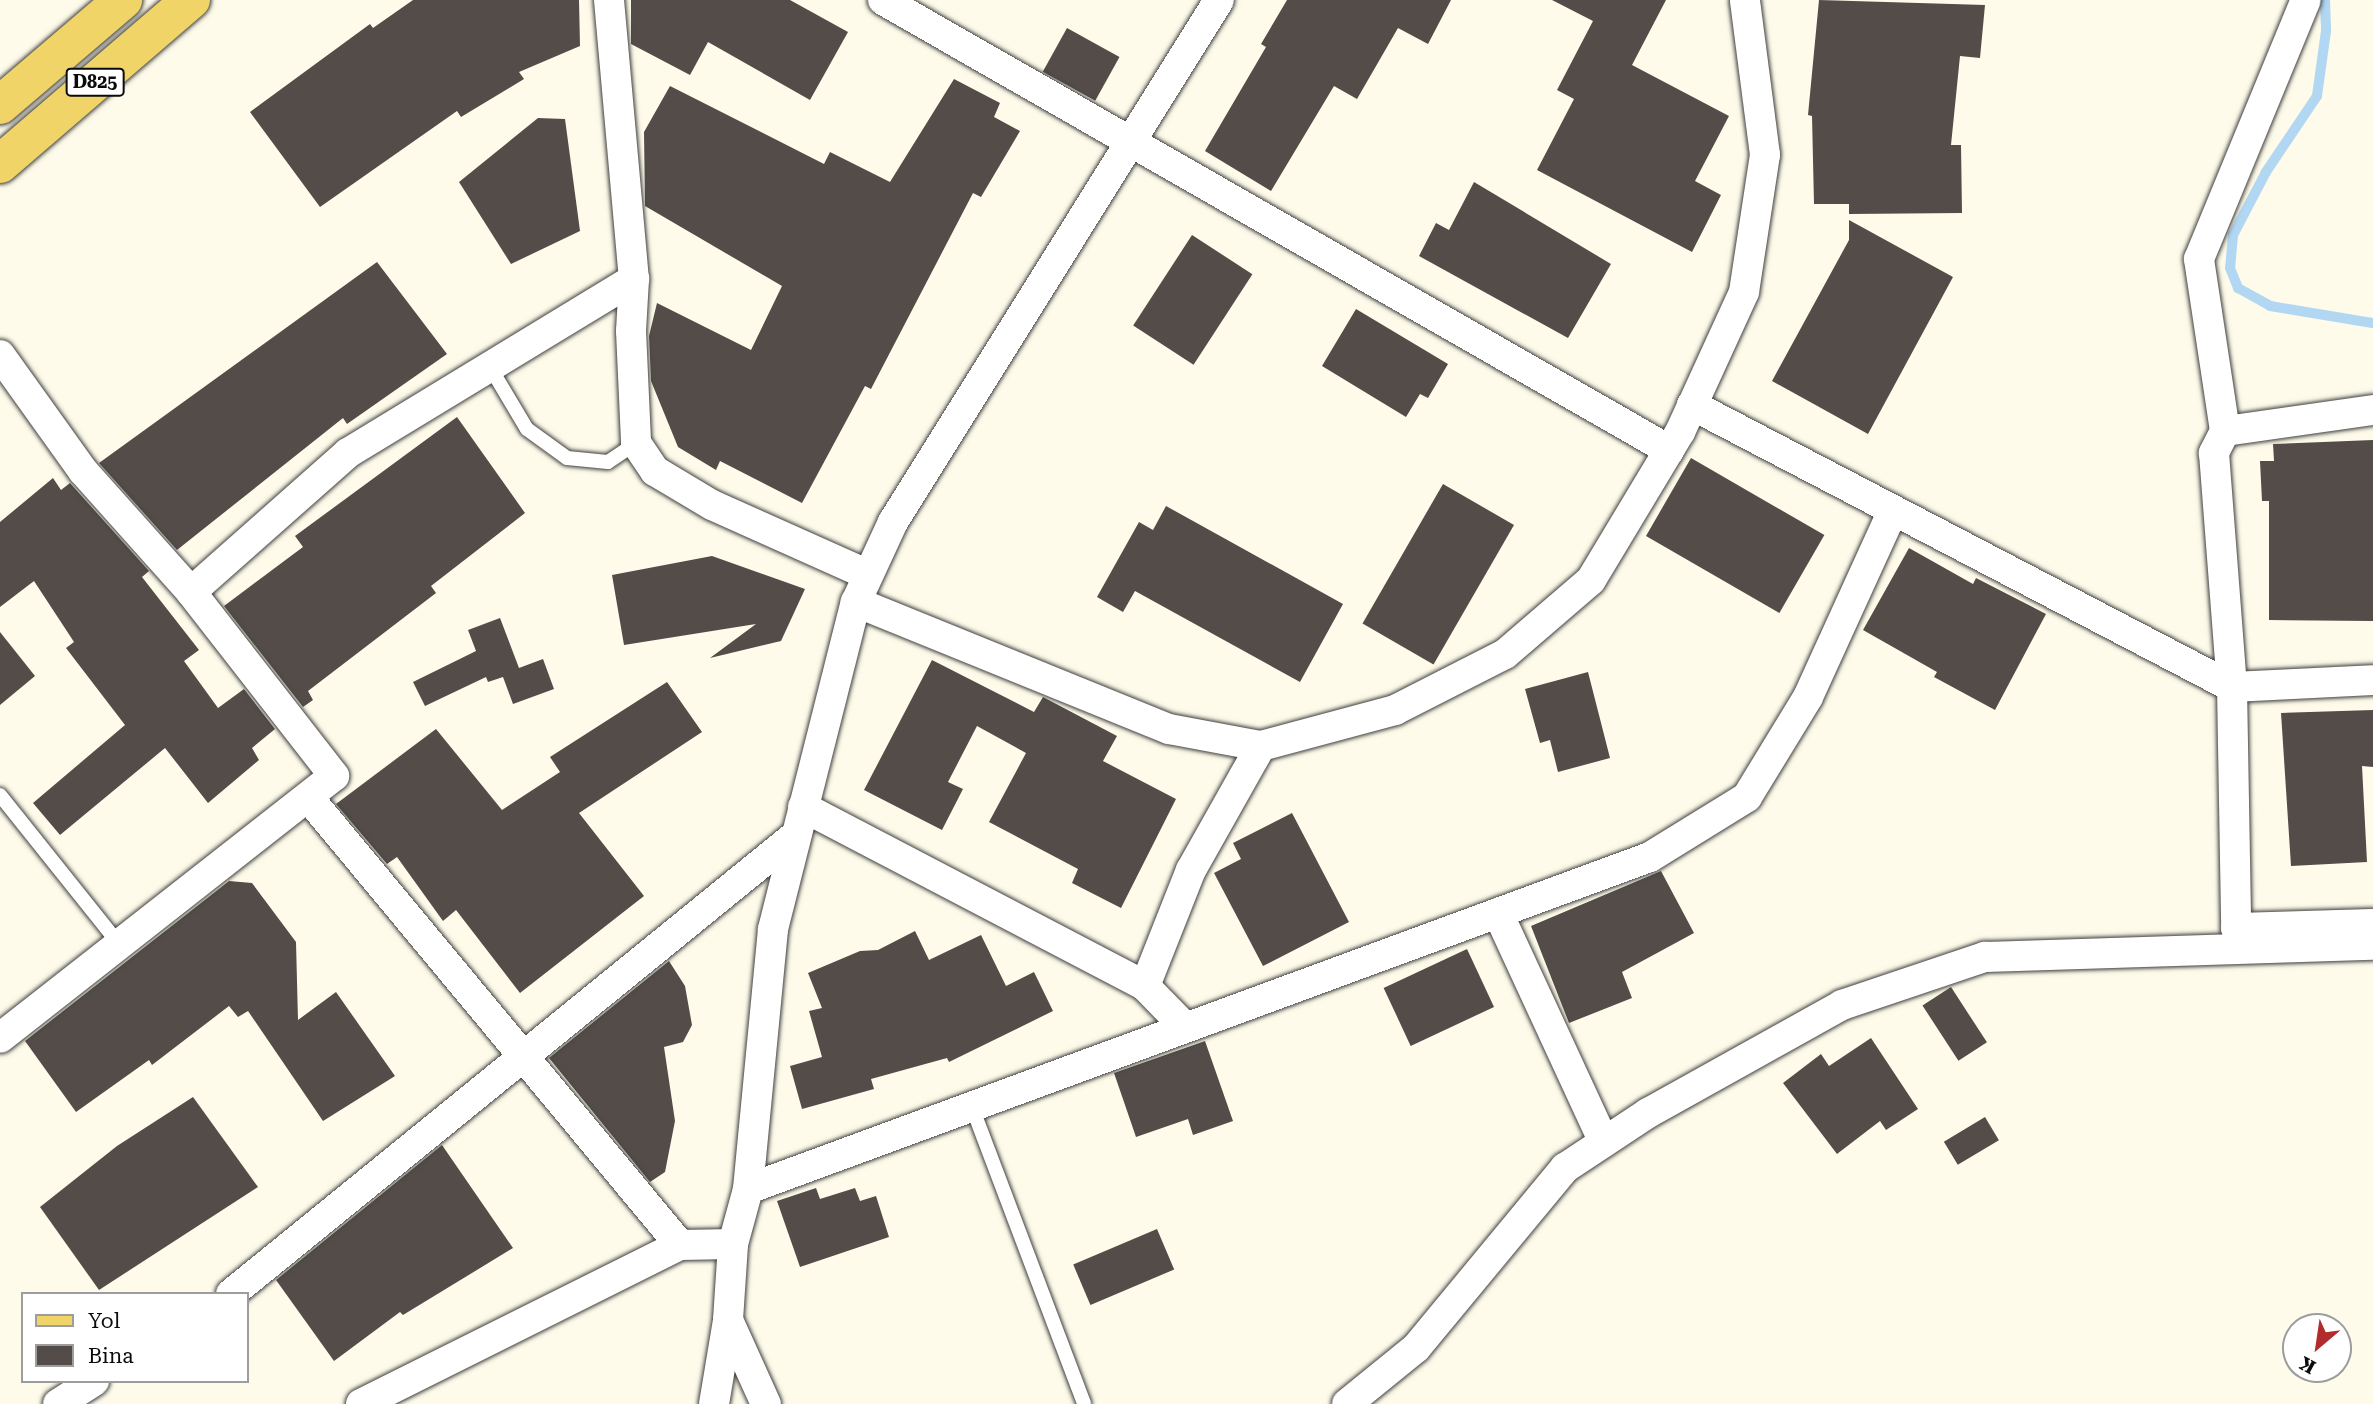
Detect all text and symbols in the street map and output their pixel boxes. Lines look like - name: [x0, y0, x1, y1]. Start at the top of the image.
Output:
- road number: D825: [65, 68, 125, 96]
- legend: [21, 1292, 248, 1383]
- text: Yol: [88, 1309, 120, 1333]
- north arrow: [2282, 1313, 2352, 1383]
- text: Bina: [88, 1344, 134, 1368]
- text: K: [2295, 1351, 2320, 1379]

